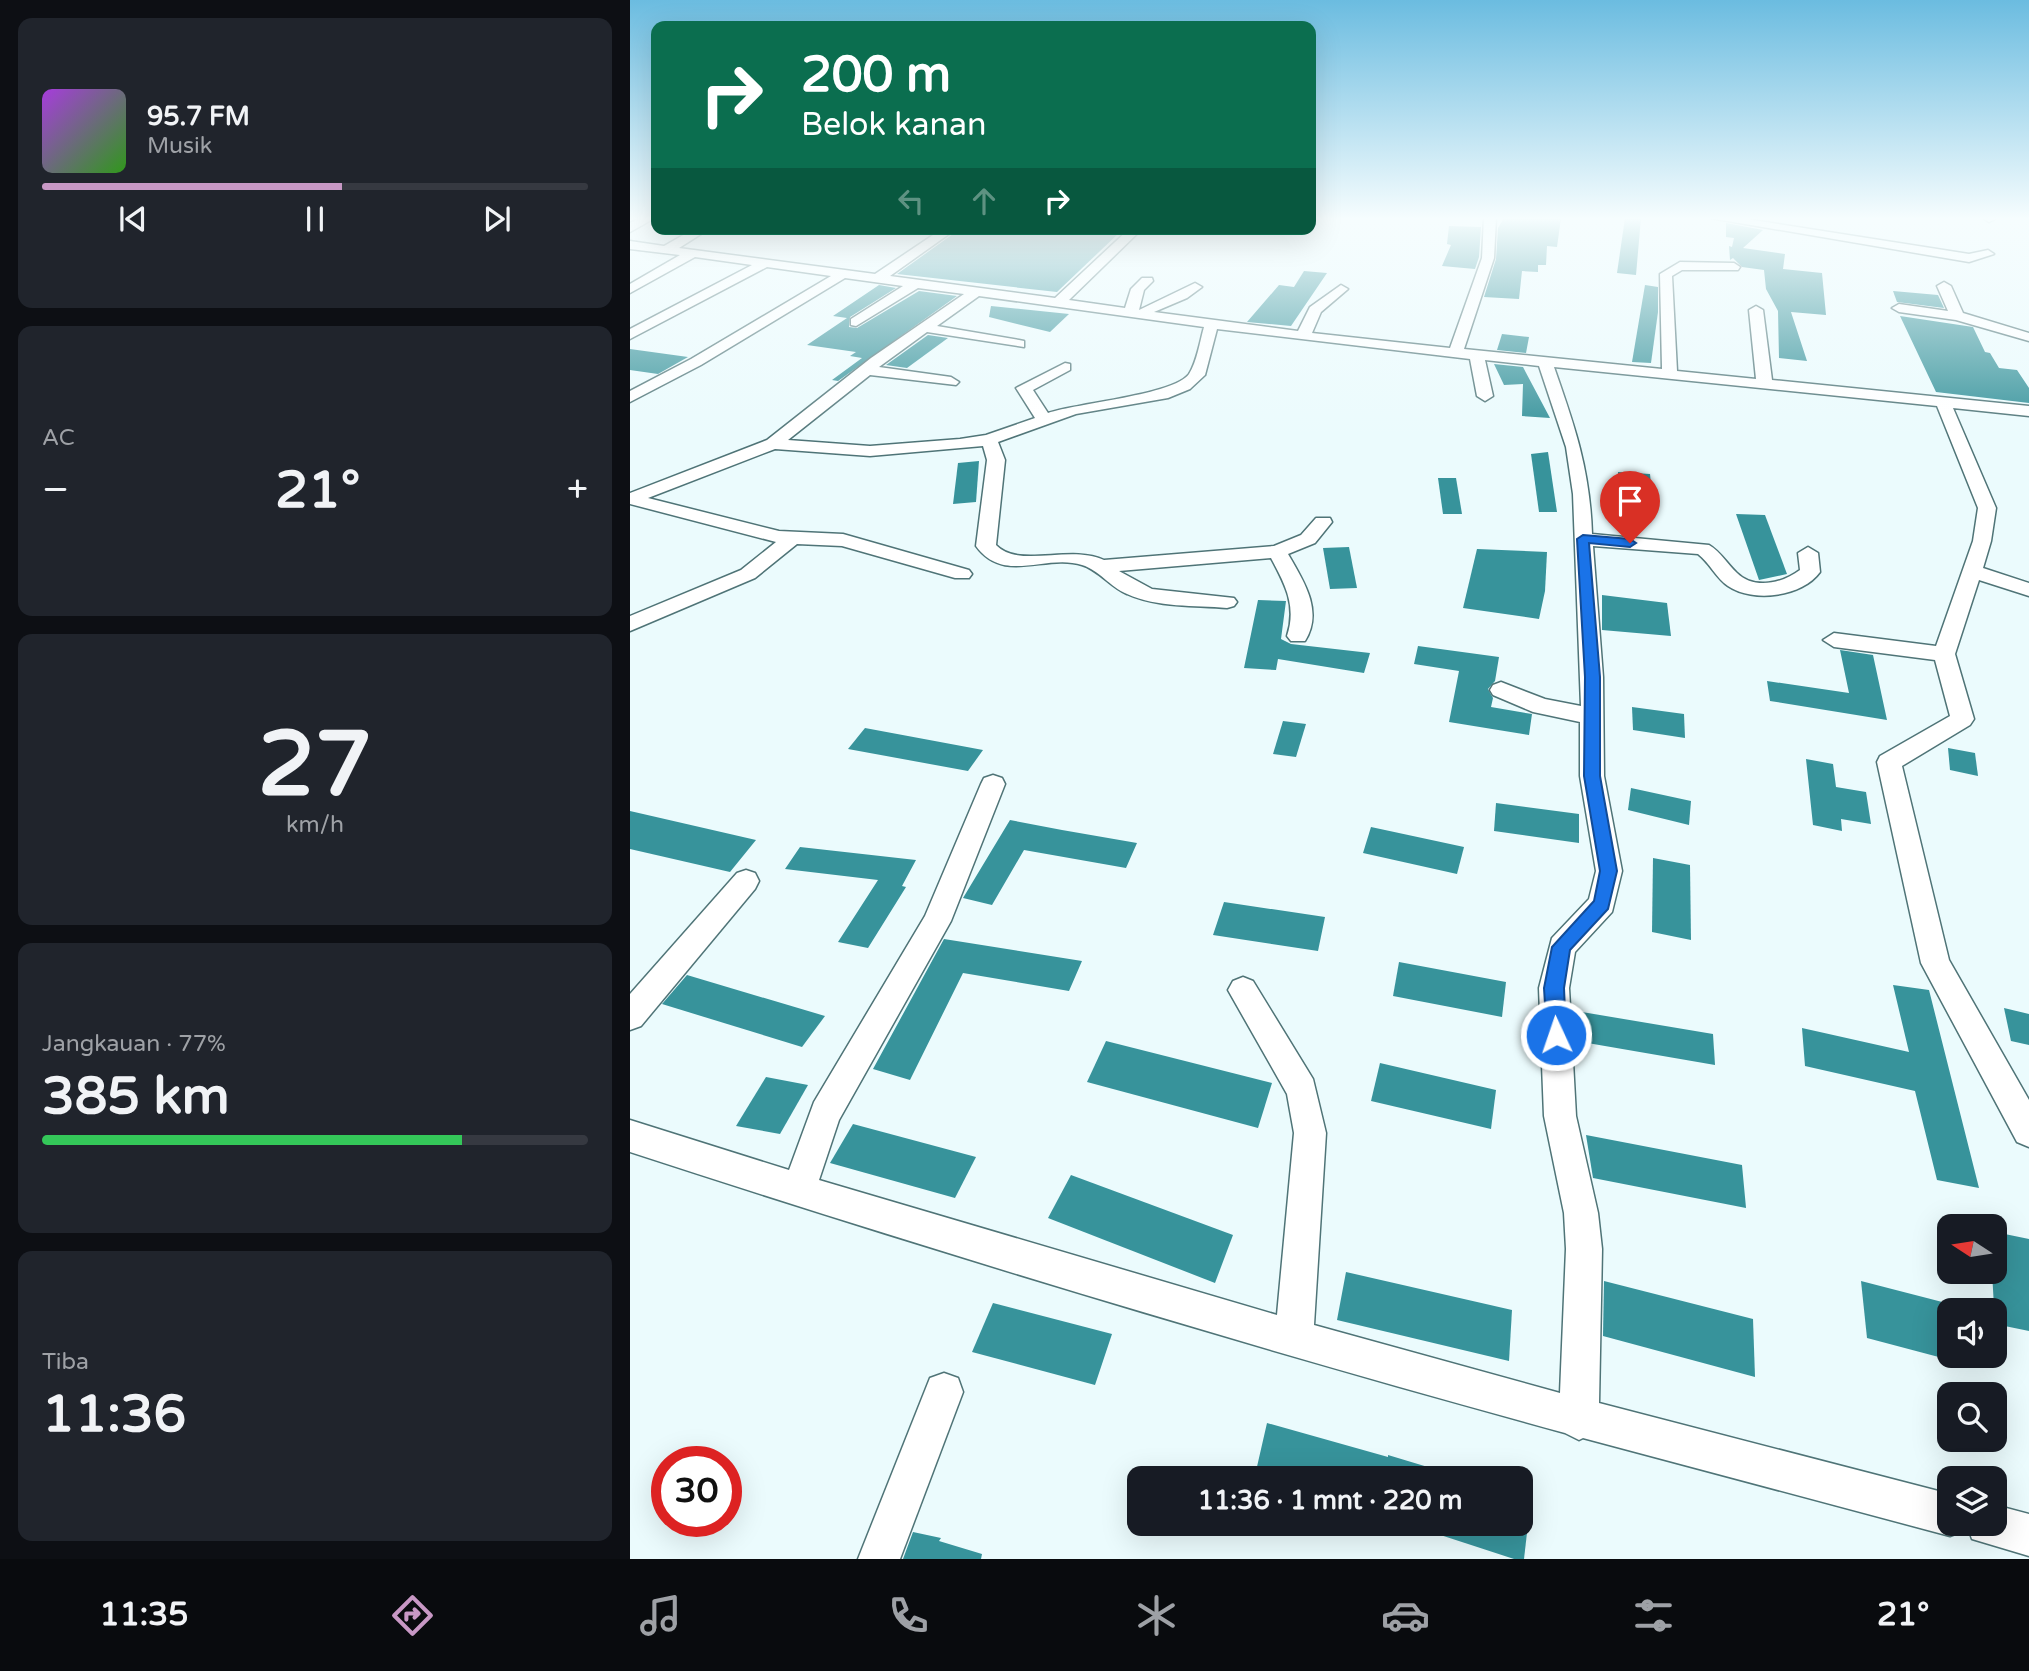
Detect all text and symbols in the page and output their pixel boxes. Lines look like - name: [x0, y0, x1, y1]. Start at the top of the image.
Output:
- text: 200 m: [801, 46, 951, 105]
- icon: right: [686, 49, 777, 140]
- text: 95.7 FM: [147, 101, 250, 132]
- text: Belok kanan: [801, 106, 986, 144]
- text: Musik: [147, 132, 212, 160]
- icon: left: [892, 182, 930, 220]
- icon: ahead: [965, 182, 1003, 220]
- icon: right: [1038, 182, 1076, 220]
- icon: previous: [114, 200, 152, 238]
- icon: pause: [296, 200, 334, 238]
- icon: next: [478, 200, 516, 238]
- text: AC: [42, 424, 75, 452]
- text: 21°: [275, 459, 360, 522]
- text: −: [42, 467, 69, 513]
- text: +: [567, 467, 588, 513]
- pin: [1600, 471, 1660, 543]
- icon: arrive: [1611, 482, 1649, 520]
- text: 27: [258, 710, 372, 820]
- text: km/h: [286, 811, 344, 839]
- position arrow: [1519, 998, 1593, 1072]
- text: Jangkauan · 77%: [42, 1030, 226, 1058]
- text: 385 km: [42, 1065, 230, 1128]
- north arrow: [1937, 1214, 2007, 1284]
- map controls: [1937, 1214, 2007, 1536]
- button: sound: [1937, 1298, 2007, 1368]
- text: Tiba: [42, 1348, 89, 1376]
- button: search: [1937, 1382, 2007, 1452]
- text: 11:36: [42, 1383, 186, 1446]
- speed limit sign: 30: [651, 1446, 742, 1537]
- button: layers: [1937, 1466, 2007, 1536]
- text: 11:36 · 1 mnt · 220 m: [1198, 1485, 1462, 1516]
- icon: directions: [388, 1591, 437, 1640]
- icon: music: [636, 1591, 685, 1640]
- icon: phone: [884, 1591, 933, 1640]
- icon: climate: [1132, 1591, 1181, 1640]
- icon: car: [1381, 1591, 1430, 1640]
- icon: filters: [1629, 1591, 1678, 1640]
- text: 11:35: [100, 1596, 188, 1634]
- text: 21°: [1877, 1596, 1929, 1634]

